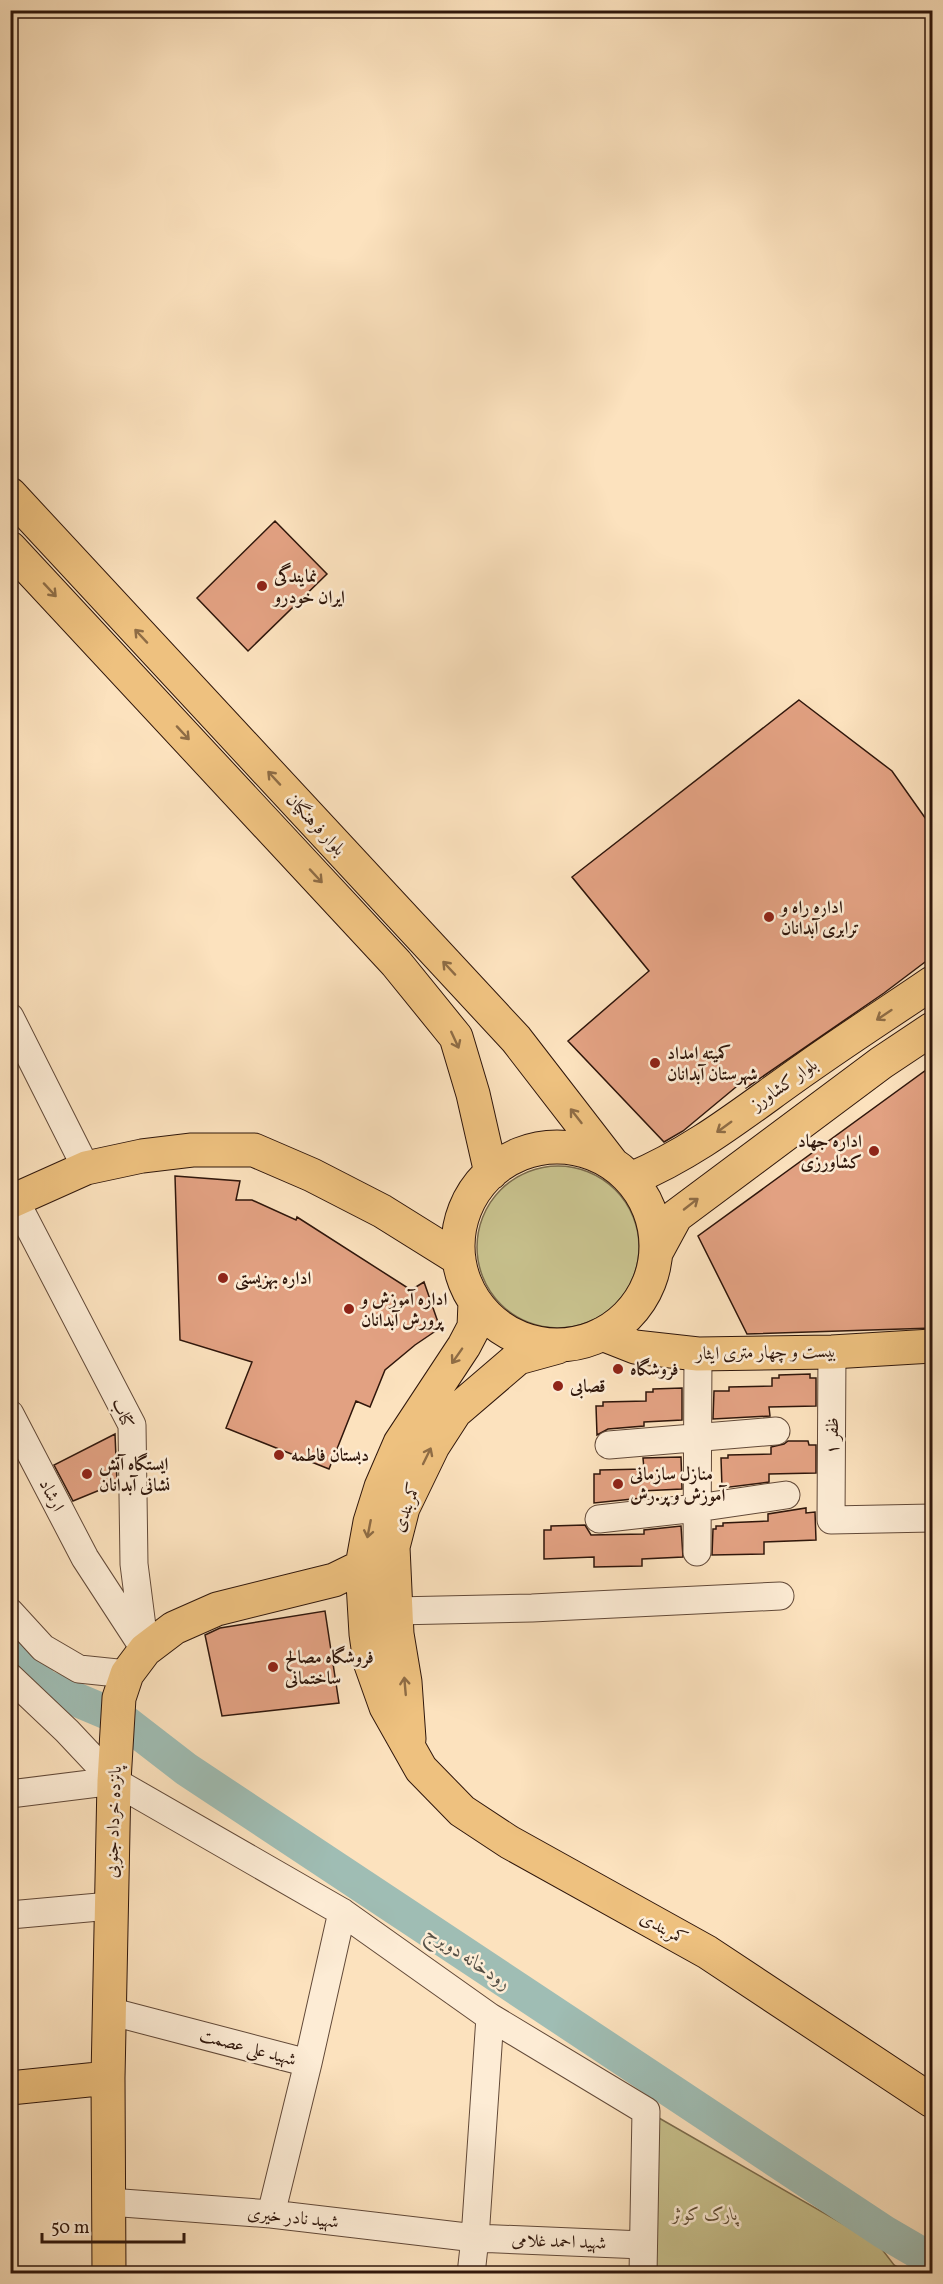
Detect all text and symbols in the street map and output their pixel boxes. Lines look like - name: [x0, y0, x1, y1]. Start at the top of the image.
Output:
- place label: نمایندگی ایران خودرو: [272, 562, 345, 611]
- marker: نمایندگی ایران خودرو: [255, 579, 269, 593]
- one-way arrow: [43, 583, 57, 598]
- one-way arrow: [134, 628, 149, 643]
- one-way arrow: [176, 726, 190, 741]
- one-way arrow: [267, 771, 281, 786]
- street label: بلوار فرهنگیان: [279, 788, 350, 862]
- one-way arrow: [309, 868, 323, 883]
- place label: اداره راه و ترابری آبدانان: [779, 896, 859, 942]
- marker: اداره راه و ترابری آبدانان: [762, 910, 776, 924]
- one-way arrow: [442, 960, 457, 975]
- one-way arrow: [876, 1010, 893, 1022]
- one-way arrow: [450, 1031, 462, 1049]
- place label: کمیته امداد شهرستان آبدانان: [667, 1042, 758, 1088]
- street label: بلوار کشاورز: [745, 1053, 823, 1118]
- marker: کمیته امداد شهرستان آبدانان: [648, 1056, 662, 1070]
- one-way arrow: [569, 1108, 582, 1124]
- one-way arrow: [717, 1121, 733, 1133]
- place label: اداره جهاد کشاورزی: [798, 1130, 862, 1176]
- marker: اداره جهاد کشاورزی: [867, 1144, 881, 1158]
- one-way arrow: [683, 1198, 699, 1211]
- place label: اداره بهزیستی: [235, 1267, 312, 1292]
- marker: اداره بهزیستی: [216, 1271, 230, 1285]
- place label: اداره آموزش و پرورش آبدانان: [359, 1288, 447, 1334]
- marker: اداره آموزش و پرورش آبدانان: [342, 1302, 356, 1316]
- street label: بیست و چهار متری ایثار: [694, 1340, 837, 1367]
- one-way arrow: [451, 1347, 463, 1364]
- place label: فروشگاه: [630, 1357, 678, 1383]
- marker: فروشگاه: [611, 1362, 625, 1376]
- place label: قصابی: [569, 1375, 606, 1400]
- marker: قصابی: [551, 1379, 565, 1393]
- street label: کتاب: [104, 1395, 139, 1433]
- street label: ظفر ۱: [821, 1417, 846, 1455]
- place label: دبستان فاطمه: [291, 1444, 369, 1469]
- marker: دبستان فاطمه: [272, 1448, 286, 1462]
- one-way arrow: [422, 1448, 434, 1466]
- place label: ایستگاه آتش نشانی آبدانان: [99, 1452, 170, 1499]
- place label: منازل سازمانی آموزش و پر.رش: [629, 1463, 728, 1509]
- marker: ایستگاه آتش نشانی آبدانان: [80, 1467, 94, 1481]
- street label: ارشاد: [32, 1475, 69, 1516]
- marker: منازل سازمانی آموزش و پر.رش: [611, 1477, 625, 1491]
- street label: کمربندی: [387, 1479, 428, 1536]
- one-way arrow: [363, 1518, 374, 1538]
- place label: فروشگاه مصالح ساختمانی: [284, 1645, 374, 1692]
- marker: فروشگاه مصالح ساختمانی: [266, 1660, 280, 1674]
- one-way arrow: [399, 1676, 410, 1696]
- street label: پانزده خرداد جنوبی: [100, 1764, 129, 1879]
- street label: کمربندی: [635, 1906, 692, 1953]
- water label: رودخانه دویرج: [418, 1920, 516, 1999]
- street label: شهید علی عصمت: [196, 2024, 299, 2073]
- street label: شهید نادر خیری: [246, 2201, 340, 2236]
- park label: پارک کوثر: [670, 2203, 740, 2228]
- scale bar: [42, 2206, 184, 2244]
- text: 50 m: [51, 2216, 90, 2241]
- street label: شهید احمد غلامی: [511, 2228, 607, 2257]

